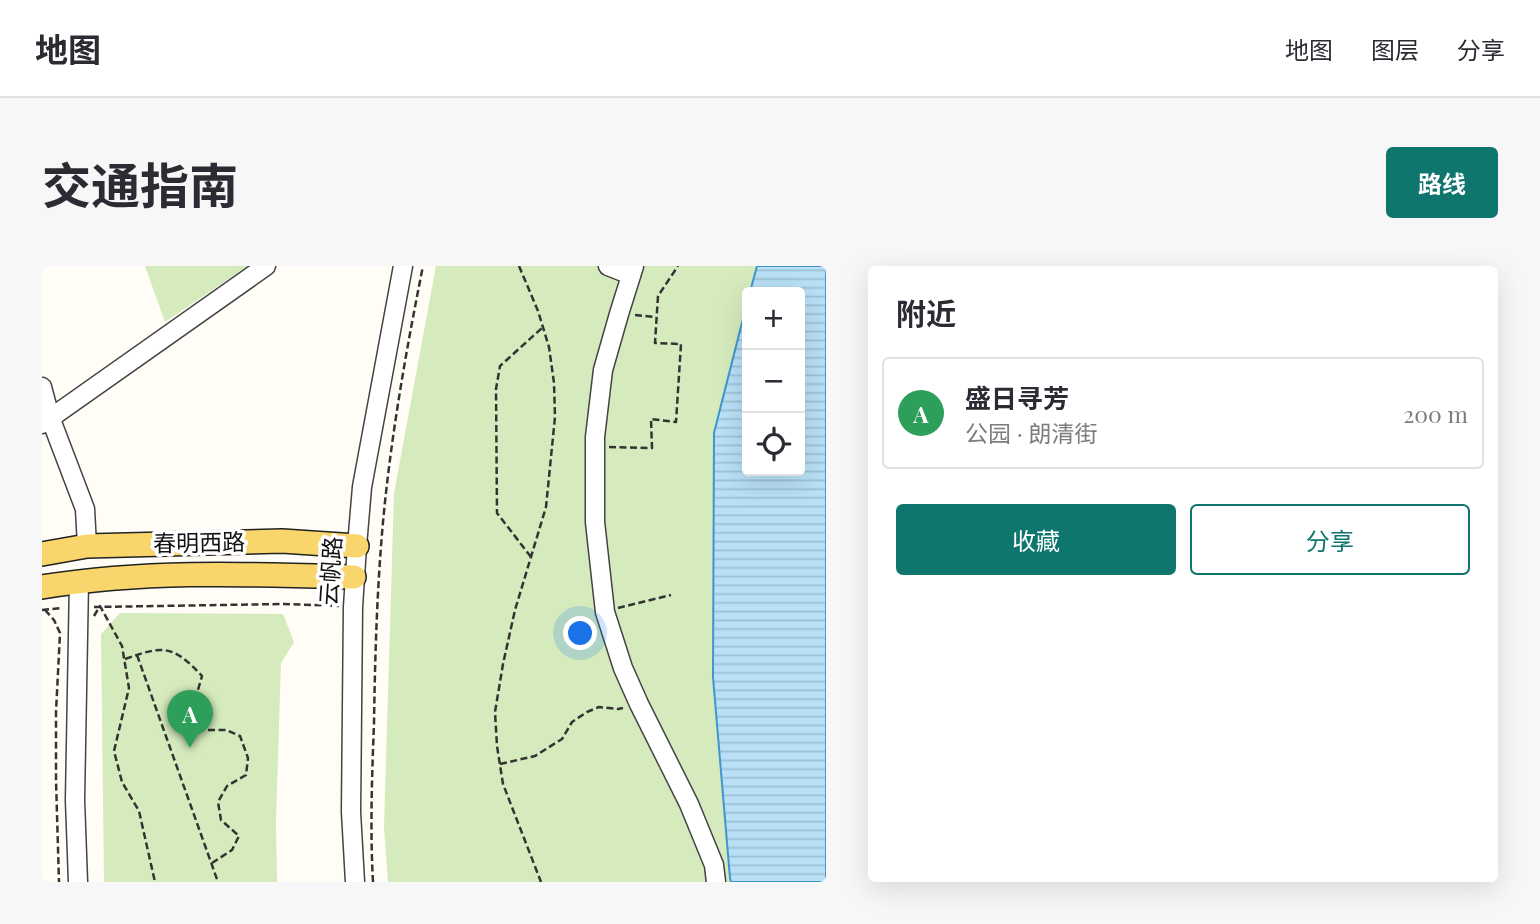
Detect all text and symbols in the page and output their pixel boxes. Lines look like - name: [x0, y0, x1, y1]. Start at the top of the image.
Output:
- text: 地图: [35, 26, 101, 70]
- text: 地图: [1285, 33, 1333, 65]
- text: 图层: [1371, 33, 1419, 65]
- text: 分享: [1457, 33, 1505, 65]
- button: 路线: [1386, 147, 1498, 218]
- text: 交通指南: [42, 151, 238, 216]
- map controls: [742, 287, 805, 476]
- button: +: [742, 287, 805, 350]
- text: 附近: [896, 293, 956, 333]
- button: −: [742, 350, 805, 413]
- text: 盛日寻芳: [965, 380, 1069, 415]
- text: A: [913, 398, 929, 429]
- text: 200 m: [1403, 398, 1468, 429]
- button: locate: [742, 413, 805, 476]
- text: 公园 · 朗清街: [965, 417, 1098, 448]
- button: 收藏: [896, 504, 1176, 575]
- button: 分享: [1190, 504, 1470, 575]
- street label: 春明西路: [153, 525, 245, 558]
- street label: 云帆路: [312, 535, 347, 606]
- your location: [563, 616, 597, 650]
- pin: A: [167, 690, 213, 748]

